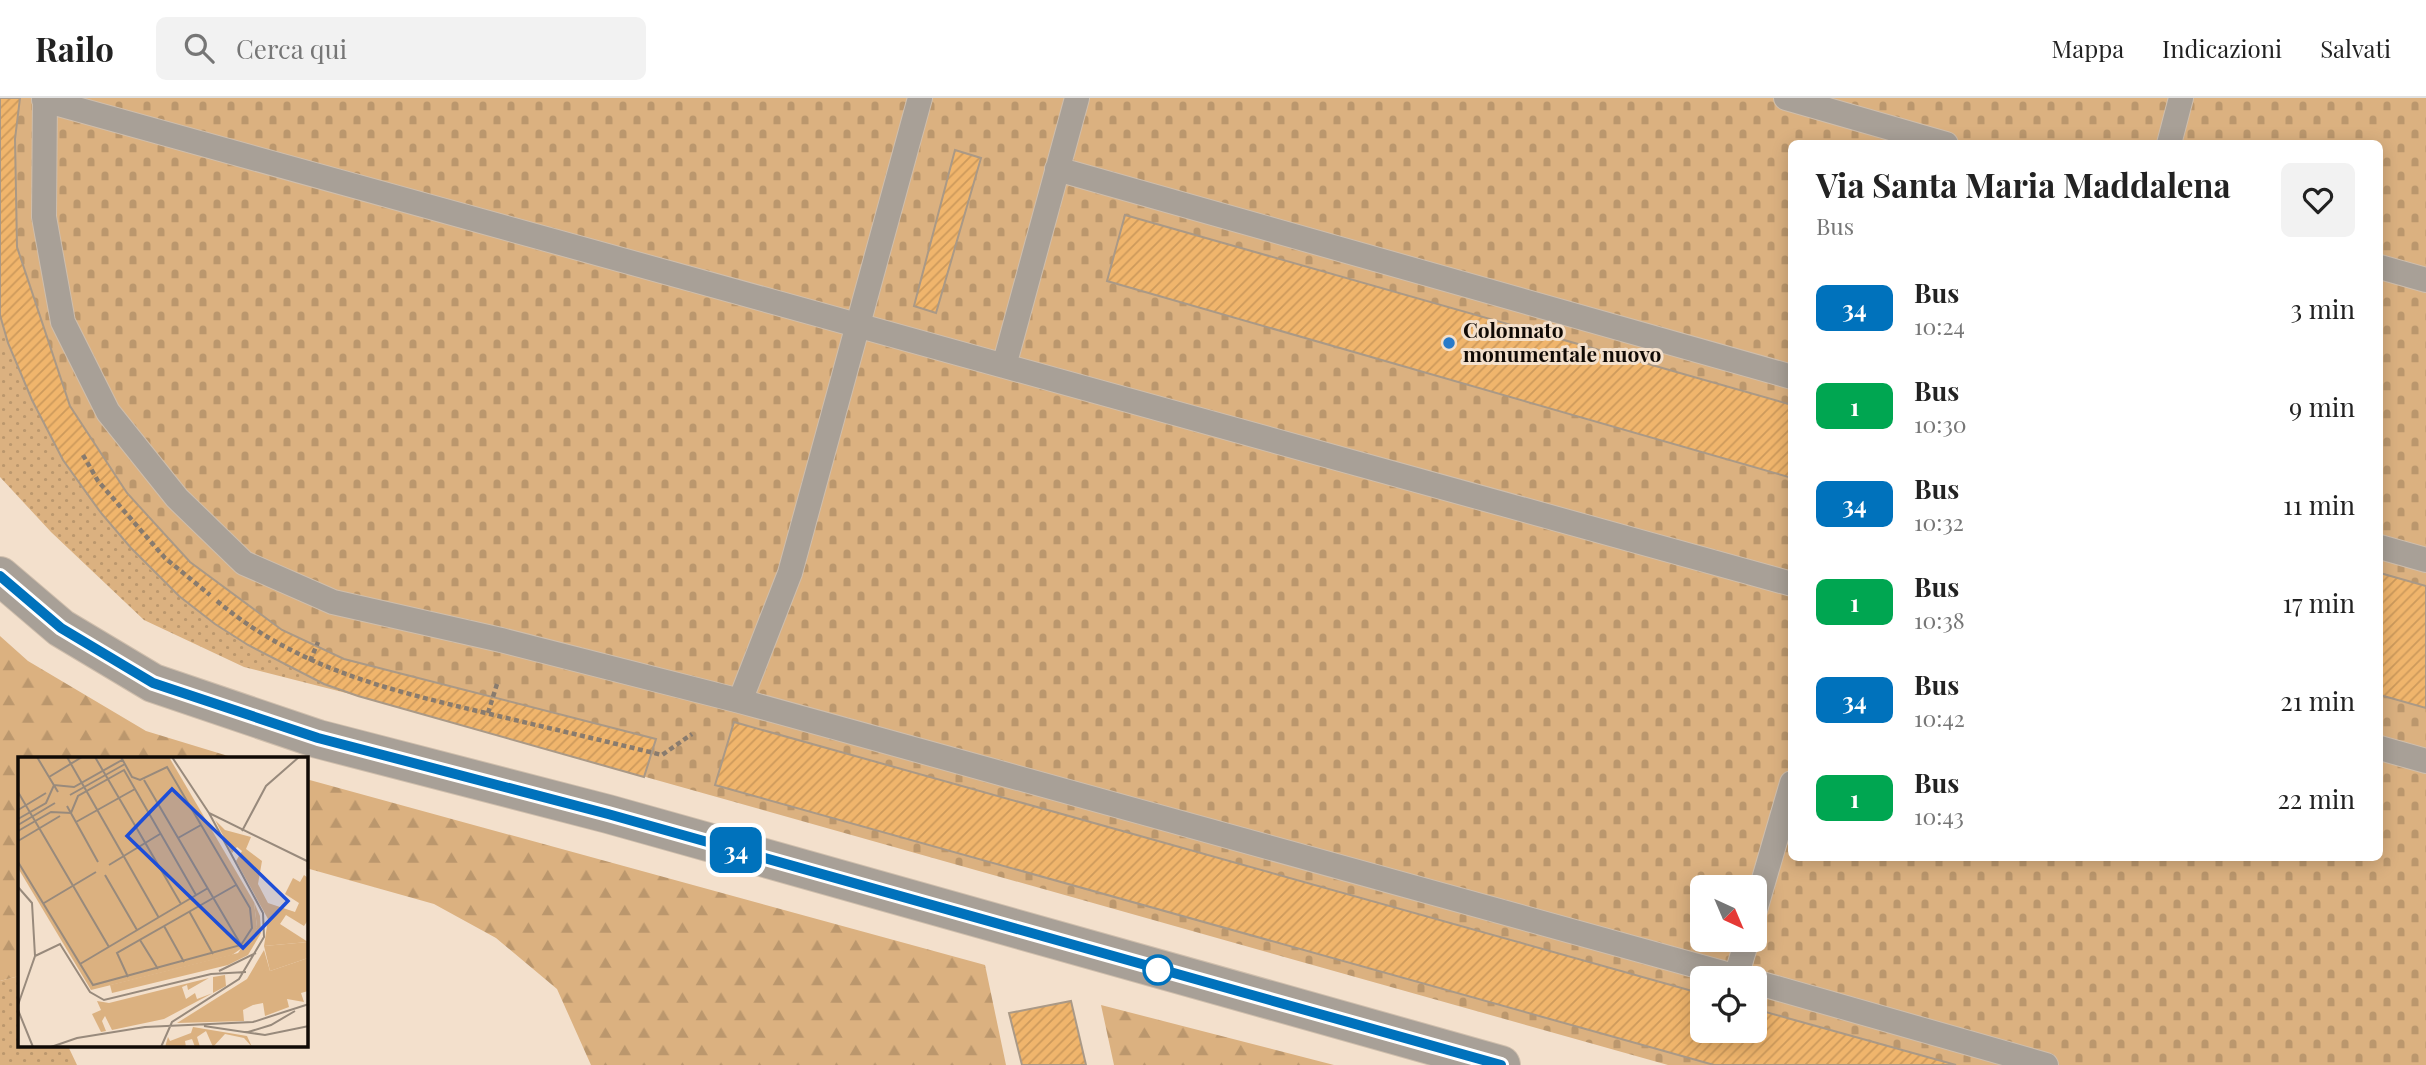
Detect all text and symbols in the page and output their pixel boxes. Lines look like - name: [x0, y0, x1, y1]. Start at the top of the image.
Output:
- search box: [156, 17, 646, 80]
- text: Railo: [35, 26, 114, 70]
- icon: search: [180, 29, 218, 67]
- text: Cerca qui: [236, 31, 347, 66]
- text: Mappa: [2052, 32, 2124, 64]
- text: Indicazioni: [2162, 32, 2282, 64]
- text: Salvati: [2320, 32, 2391, 64]
- text: Via Santa Maria Maddalena: [1816, 162, 2231, 206]
- button: heart: [2281, 163, 2355, 237]
- text: Bus: [1816, 210, 1854, 241]
- text: Bus: [1914, 275, 1959, 310]
- text: 3 min: [2291, 291, 2355, 326]
- text: 34: [1842, 292, 1867, 324]
- text: 10:24: [1914, 310, 1965, 341]
- place label: Colonnato monumentale nuovo: [1463, 315, 1661, 367]
- marker: Colonnato monumentale nuovo: [1441, 335, 1457, 351]
- text: Bus: [1914, 373, 1959, 408]
- text: 9 min: [2289, 389, 2355, 424]
- text: 1: [1850, 390, 1859, 422]
- text: 10:30: [1914, 408, 1967, 439]
- text: Bus: [1914, 471, 1959, 506]
- text: 11 min: [2283, 487, 2355, 522]
- text: 34: [1842, 488, 1867, 520]
- text: 10:32: [1914, 506, 1964, 537]
- text: Bus: [1914, 569, 1959, 604]
- text: 17 min: [2282, 585, 2355, 620]
- text: 1: [1850, 586, 1859, 618]
- text: 10:38: [1914, 604, 1965, 635]
- text: Bus: [1914, 667, 1959, 702]
- text: 21 min: [2280, 683, 2355, 718]
- text: 34: [1842, 684, 1867, 716]
- text: 10:42: [1914, 702, 1965, 733]
- inset map: [18, 757, 308, 1048]
- text: Bus: [1914, 765, 1959, 800]
- text: 22 min: [2277, 781, 2355, 816]
- text: 1: [1850, 782, 1859, 814]
- text: 10:43: [1914, 800, 1964, 831]
- line badge: 34: [704, 827, 768, 873]
- text: 34: [724, 834, 748, 866]
- north arrow: [1690, 875, 1768, 952]
- map controls: [1690, 875, 1767, 1043]
- unlabelled marker: [1143, 955, 1173, 985]
- button: locate: [1690, 966, 1767, 1043]

